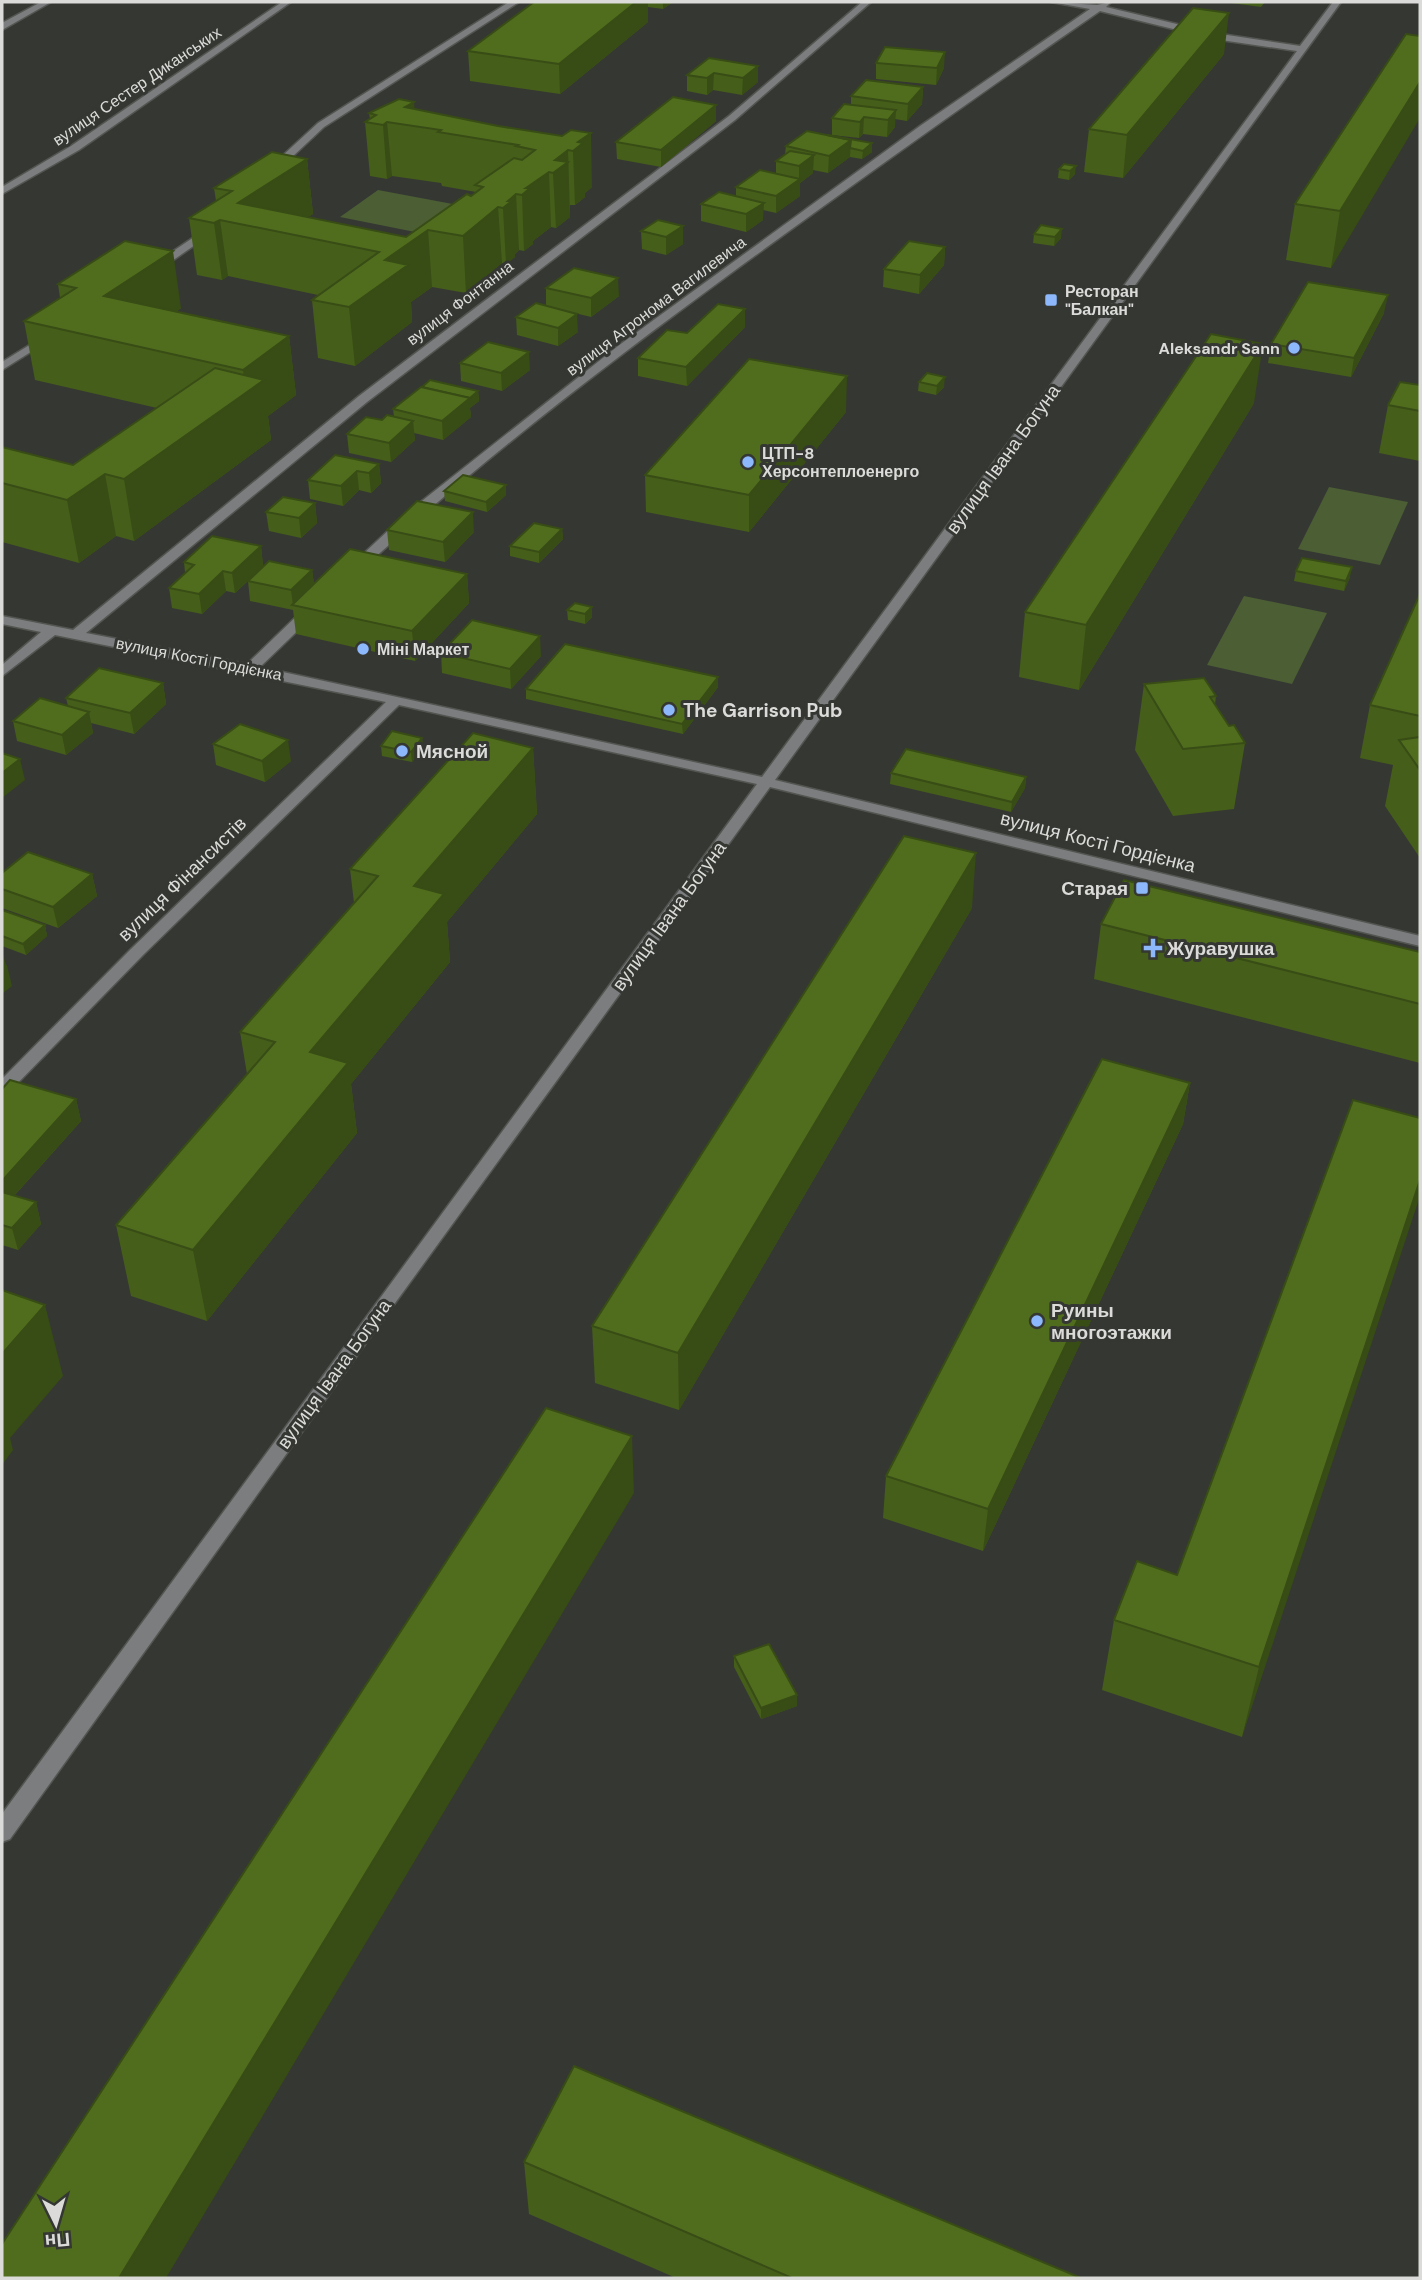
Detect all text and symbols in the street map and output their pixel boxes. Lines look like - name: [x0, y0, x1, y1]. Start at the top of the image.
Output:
- street label: вулиця Сестер Диканських: [49, 22, 225, 150]
- street label: вулиця Агронома Вагилевича: [562, 231, 750, 380]
- street label: вулиця Фонтанна: [402, 256, 518, 350]
- place label: Ресторан "Балкан": [1065, 281, 1139, 320]
- marker: Ресторан "Балкан": [1043, 292, 1059, 308]
- place label: Aleksandr Sann: [1159, 338, 1280, 359]
- marker: Aleksandr Sann: [1286, 340, 1302, 356]
- street label: вулиця Івана Богуна: [940, 379, 1066, 539]
- place label: ЦТП-8 Херсонтеплоенерго: [762, 443, 919, 482]
- marker: ЦТП-8 Херсонтеплоенерго: [740, 454, 756, 470]
- street label: вулиця Кості Гордієнка: [114, 633, 284, 685]
- place label: Міні Маркет: [377, 639, 470, 660]
- marker: Міні Маркет: [355, 641, 371, 657]
- place label: The Garrison Pub: [683, 698, 842, 723]
- marker: The Garrison Pub: [661, 702, 677, 718]
- place label: Мясной: [416, 739, 488, 764]
- marker: Мясной: [394, 743, 410, 759]
- street label: вулиця Кості Гордієнка: [998, 806, 1199, 878]
- street label: вулиця Фінансистів: [112, 811, 252, 947]
- street label: вулиця Івана Богуна: [606, 836, 732, 996]
- place label: Старая: [1061, 876, 1128, 901]
- marker: Старая: [1134, 880, 1150, 896]
- place label: Журавушка: [1166, 936, 1275, 961]
- marker: Журавушка: [1145, 940, 1161, 956]
- street label: вулиця Івана Богуна: [271, 1294, 397, 1454]
- place label: Руины многоэтажки: [1051, 1298, 1172, 1345]
- marker: Руины многоэтажки: [1029, 1313, 1045, 1329]
- north arrow: [21, 2189, 91, 2259]
- text: Пн: [44, 2227, 71, 2254]

